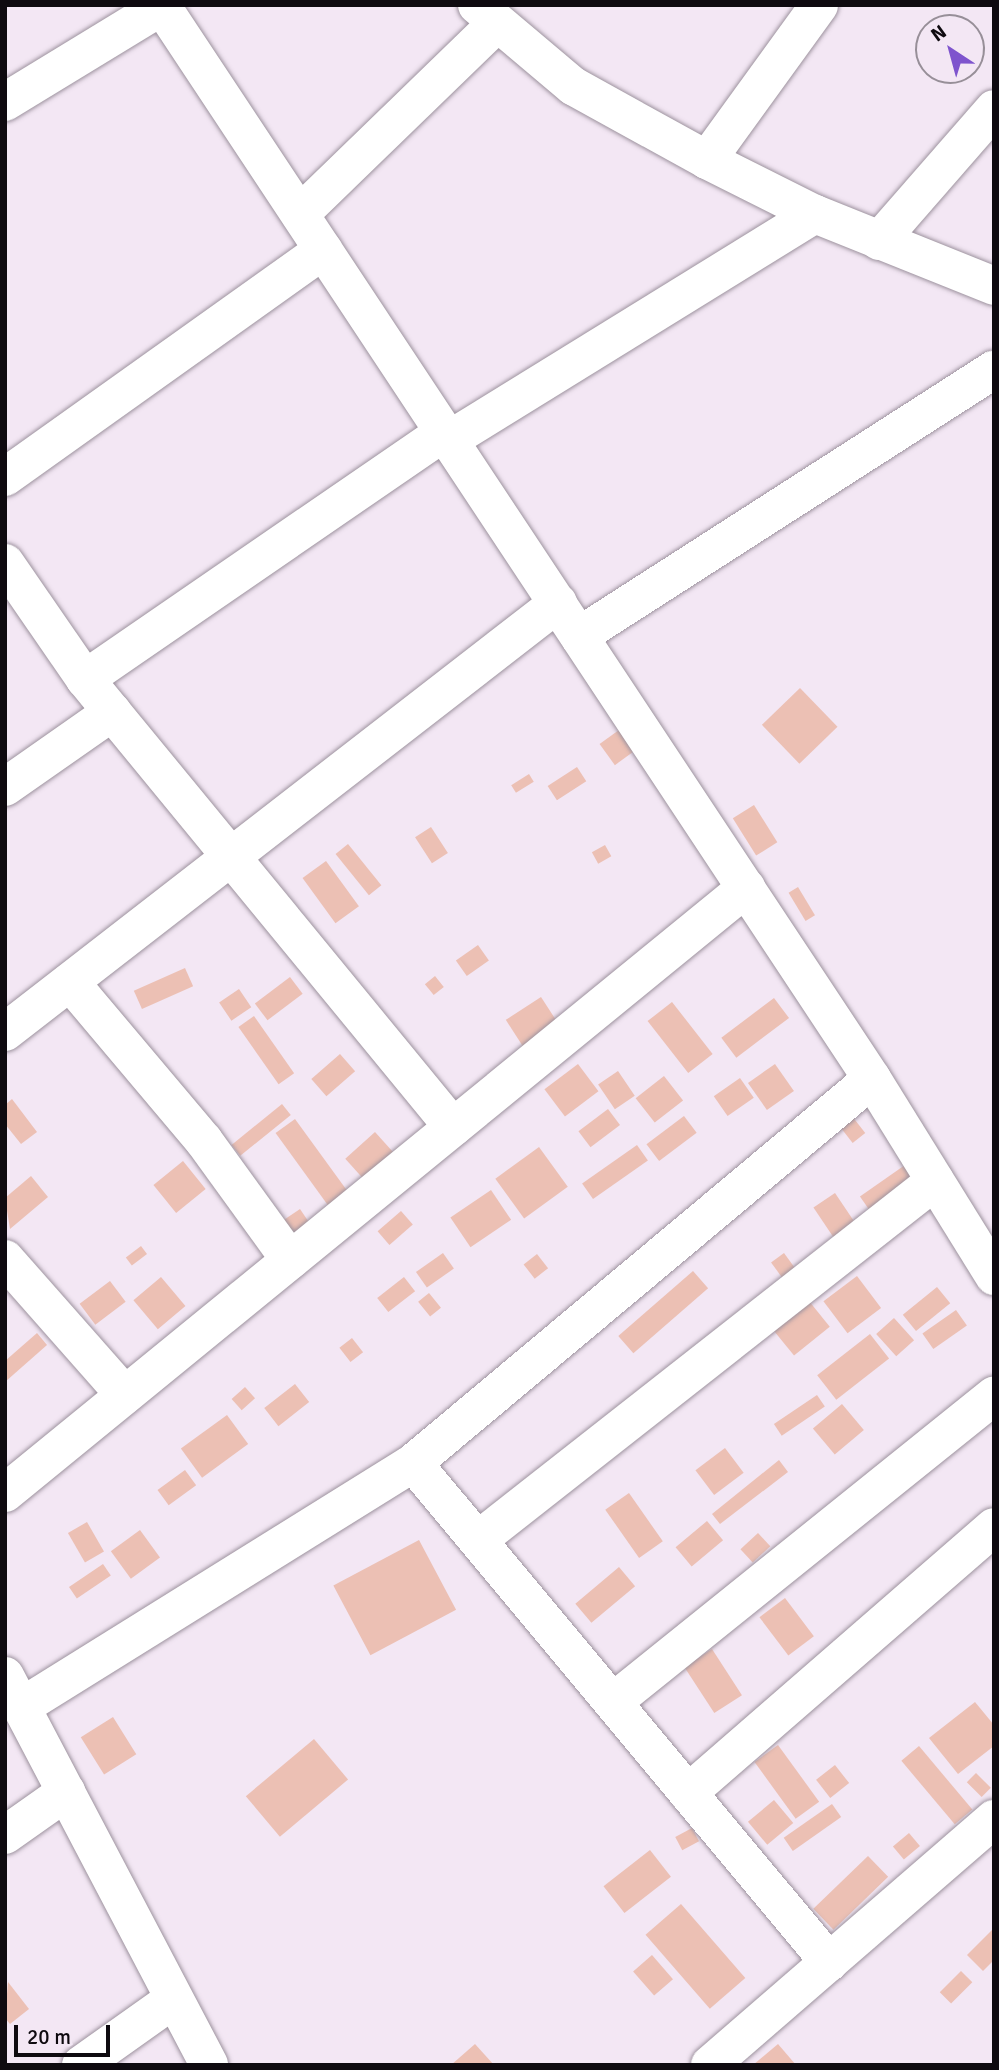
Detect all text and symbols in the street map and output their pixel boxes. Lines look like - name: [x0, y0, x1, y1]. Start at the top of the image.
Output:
- north arrow: [915, 14, 985, 84]
- text: N: [926, 20, 951, 47]
- scale bar: [18, 2010, 114, 2054]
- text: 20 m: [27, 2024, 71, 2050]

